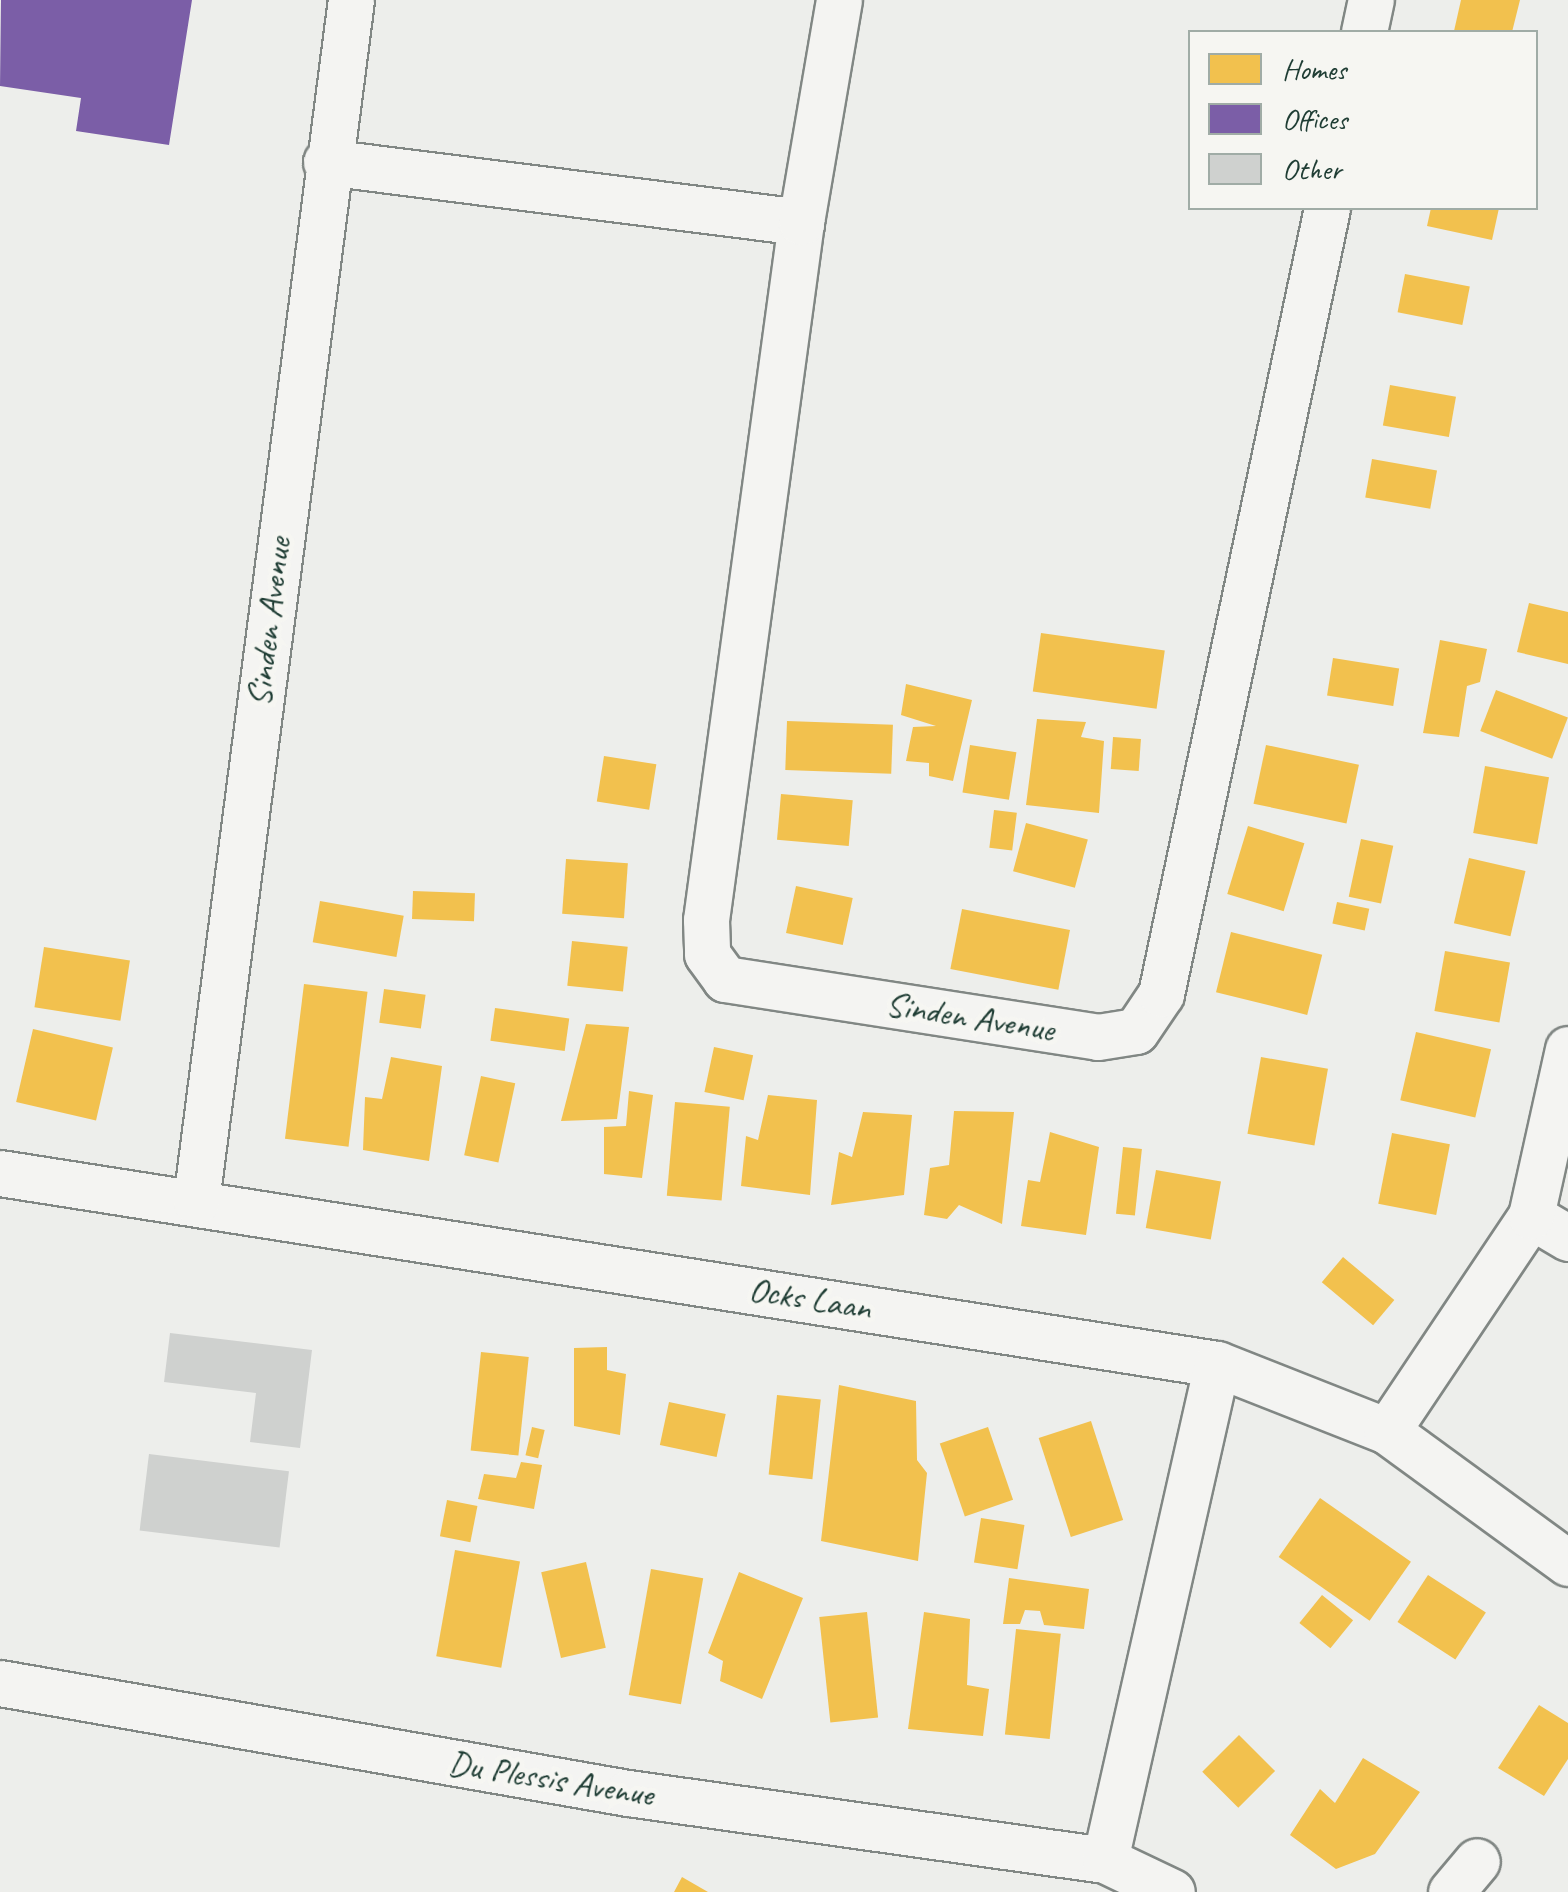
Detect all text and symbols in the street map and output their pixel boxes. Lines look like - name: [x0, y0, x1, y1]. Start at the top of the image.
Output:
- legend: [1188, 30, 1538, 210]
- text: Homes: [1282, 50, 1346, 88]
- text: Offices: [1282, 100, 1347, 138]
- text: Other: [1282, 150, 1342, 188]
- street label: Sinden Avenue: [238, 535, 300, 709]
- street label: Sinden Avenue: [883, 983, 1057, 1051]
- street label: Ocks Laan: [746, 1269, 874, 1329]
- street label: Du Plessis Avenue: [446, 1742, 656, 1816]

